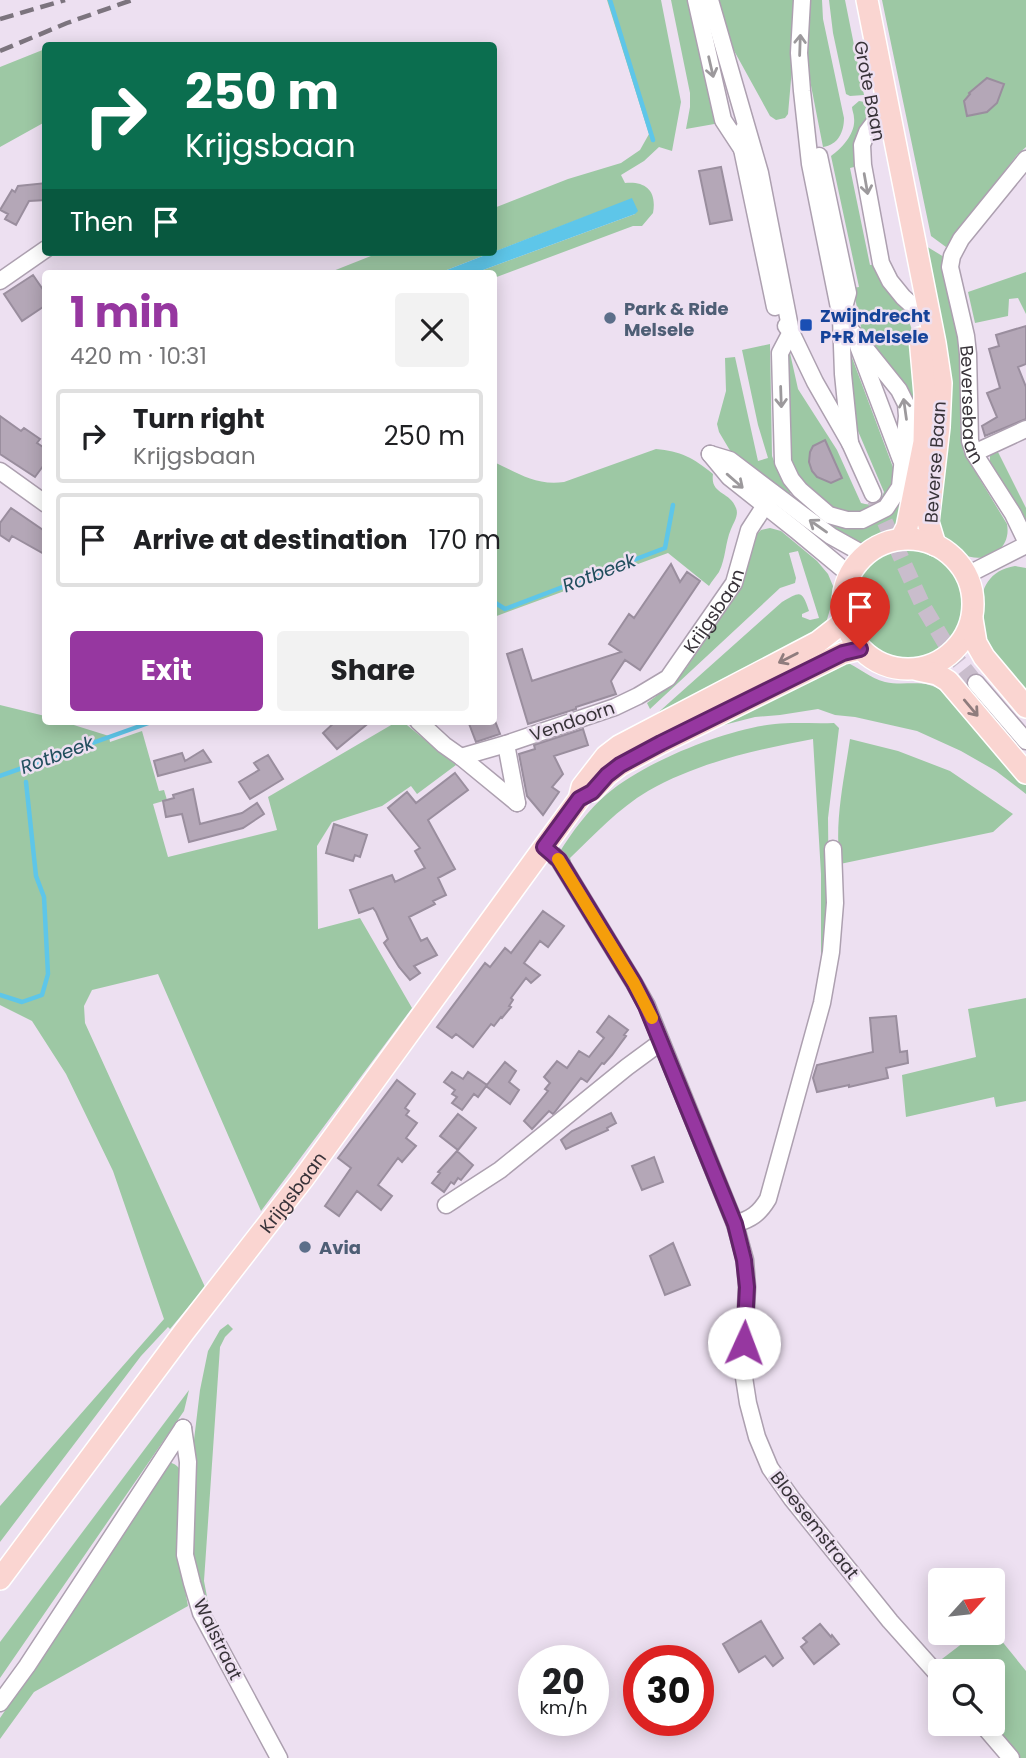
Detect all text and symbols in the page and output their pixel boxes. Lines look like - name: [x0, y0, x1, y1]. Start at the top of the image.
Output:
- one-way arrow: [793, 34, 806, 57]
- street label: Grote Baan: [848, 39, 892, 143]
- one-way arrow: [705, 55, 718, 77]
- text: 250 m: [185, 58, 339, 126]
- icon: right: [70, 70, 161, 161]
- text: Krijgsbaan: [185, 123, 356, 168]
- one-way arrow: [860, 172, 873, 195]
- icon: arrive: [147, 203, 185, 241]
- text: Then: [70, 204, 133, 240]
- text: 1 min: [70, 283, 180, 342]
- button: close: [395, 293, 469, 367]
- place label: Park & Ride Melsele: [624, 296, 729, 342]
- place label: Zwijndrecht P+R Melsele: [820, 303, 930, 349]
- marker: Park & Ride Melsele: [602, 310, 618, 326]
- marker: Zwijndrecht P+R Melsele: [798, 317, 814, 333]
- text: 420 m · 10:31: [70, 340, 207, 372]
- street label: Beversebaan: [955, 344, 990, 468]
- one-way arrow: [774, 385, 787, 408]
- one-way arrow: [898, 398, 911, 421]
- street label: Beverse Baan: [918, 400, 952, 524]
- text: Turn right: [133, 401, 265, 437]
- icon: right: [74, 417, 112, 455]
- text: 250 m: [384, 418, 465, 454]
- text: Krijgsbaan: [133, 440, 256, 472]
- one-way arrow: [726, 473, 744, 489]
- one-way arrow: [809, 519, 828, 533]
- icon: arrive: [74, 521, 112, 559]
- text: Arrive at destination: [133, 522, 408, 558]
- text: 170 m: [429, 522, 501, 558]
- water label: Rotbeek: [558, 546, 641, 599]
- street label: Krijgsbaan: [677, 566, 750, 658]
- pin: [830, 577, 890, 649]
- icon: arrive: [841, 588, 879, 626]
- button: Exit: [70, 631, 263, 711]
- button: Share: [277, 631, 469, 711]
- one-way arrow: [778, 651, 799, 665]
- street label: Vendoorn: [526, 695, 618, 747]
- one-way arrow: [963, 699, 979, 717]
- water label: Rotbeek: [16, 729, 99, 781]
- street label: Krijgsbaan: [253, 1146, 331, 1238]
- place label: Avia: [319, 1235, 361, 1260]
- marker: Avia: [297, 1239, 313, 1255]
- position arrow: [707, 1306, 781, 1380]
- street label: Bloesemstraat: [765, 1466, 865, 1584]
- north arrow: [928, 1568, 1004, 1645]
- map controls: [928, 1568, 1005, 1736]
- street label: Walstraat: [188, 1594, 248, 1684]
- speed limit sign: 30: [623, 1645, 714, 1736]
- text: 20: [542, 1657, 585, 1706]
- button: search: [928, 1659, 1005, 1736]
- text: km/h: [540, 1695, 587, 1720]

